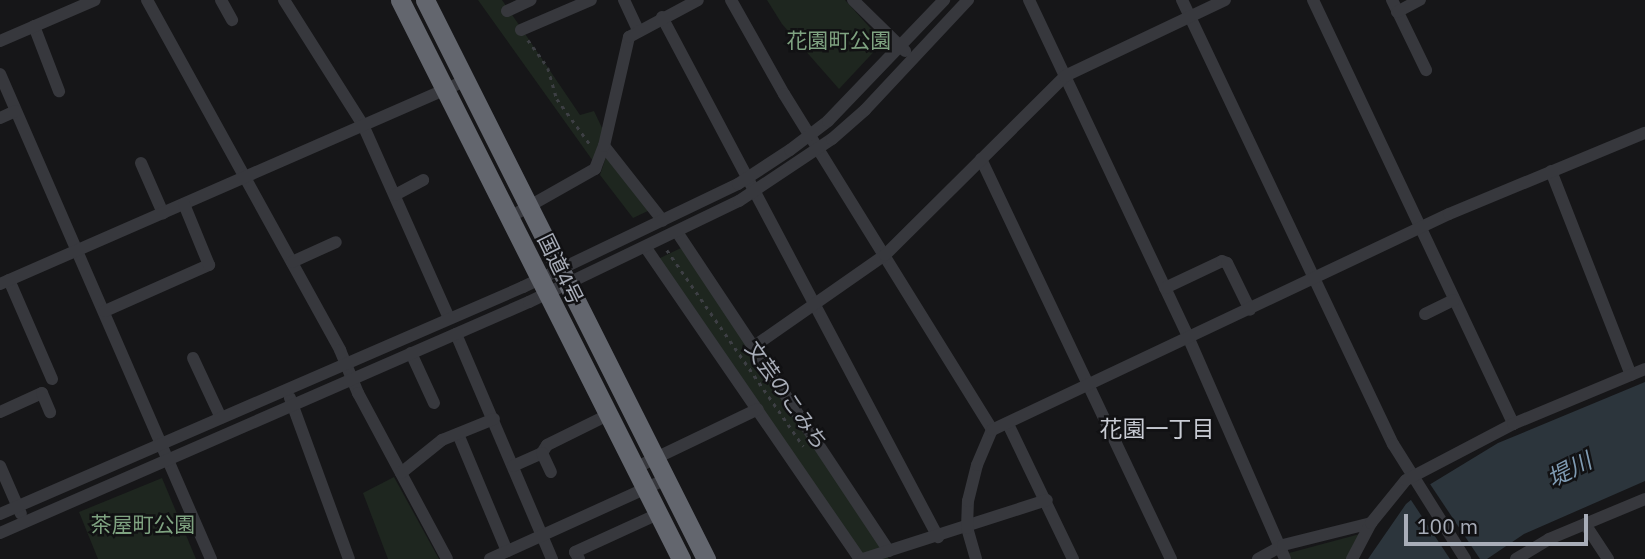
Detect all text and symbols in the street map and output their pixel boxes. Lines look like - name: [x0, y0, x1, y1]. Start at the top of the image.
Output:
- park label: 花園町公園: [787, 27, 891, 53]
- street label: 国道4号: [533, 230, 589, 308]
- street label: 文芸のこみち: [741, 336, 833, 454]
- district label: 花園一丁目: [1100, 414, 1214, 442]
- water label: 堤川: [1542, 446, 1596, 492]
- scale bar: [1407, 500, 1591, 544]
- park label: 茶屋町公園: [91, 511, 195, 537]
- text: 100 m: [1417, 512, 1478, 540]

